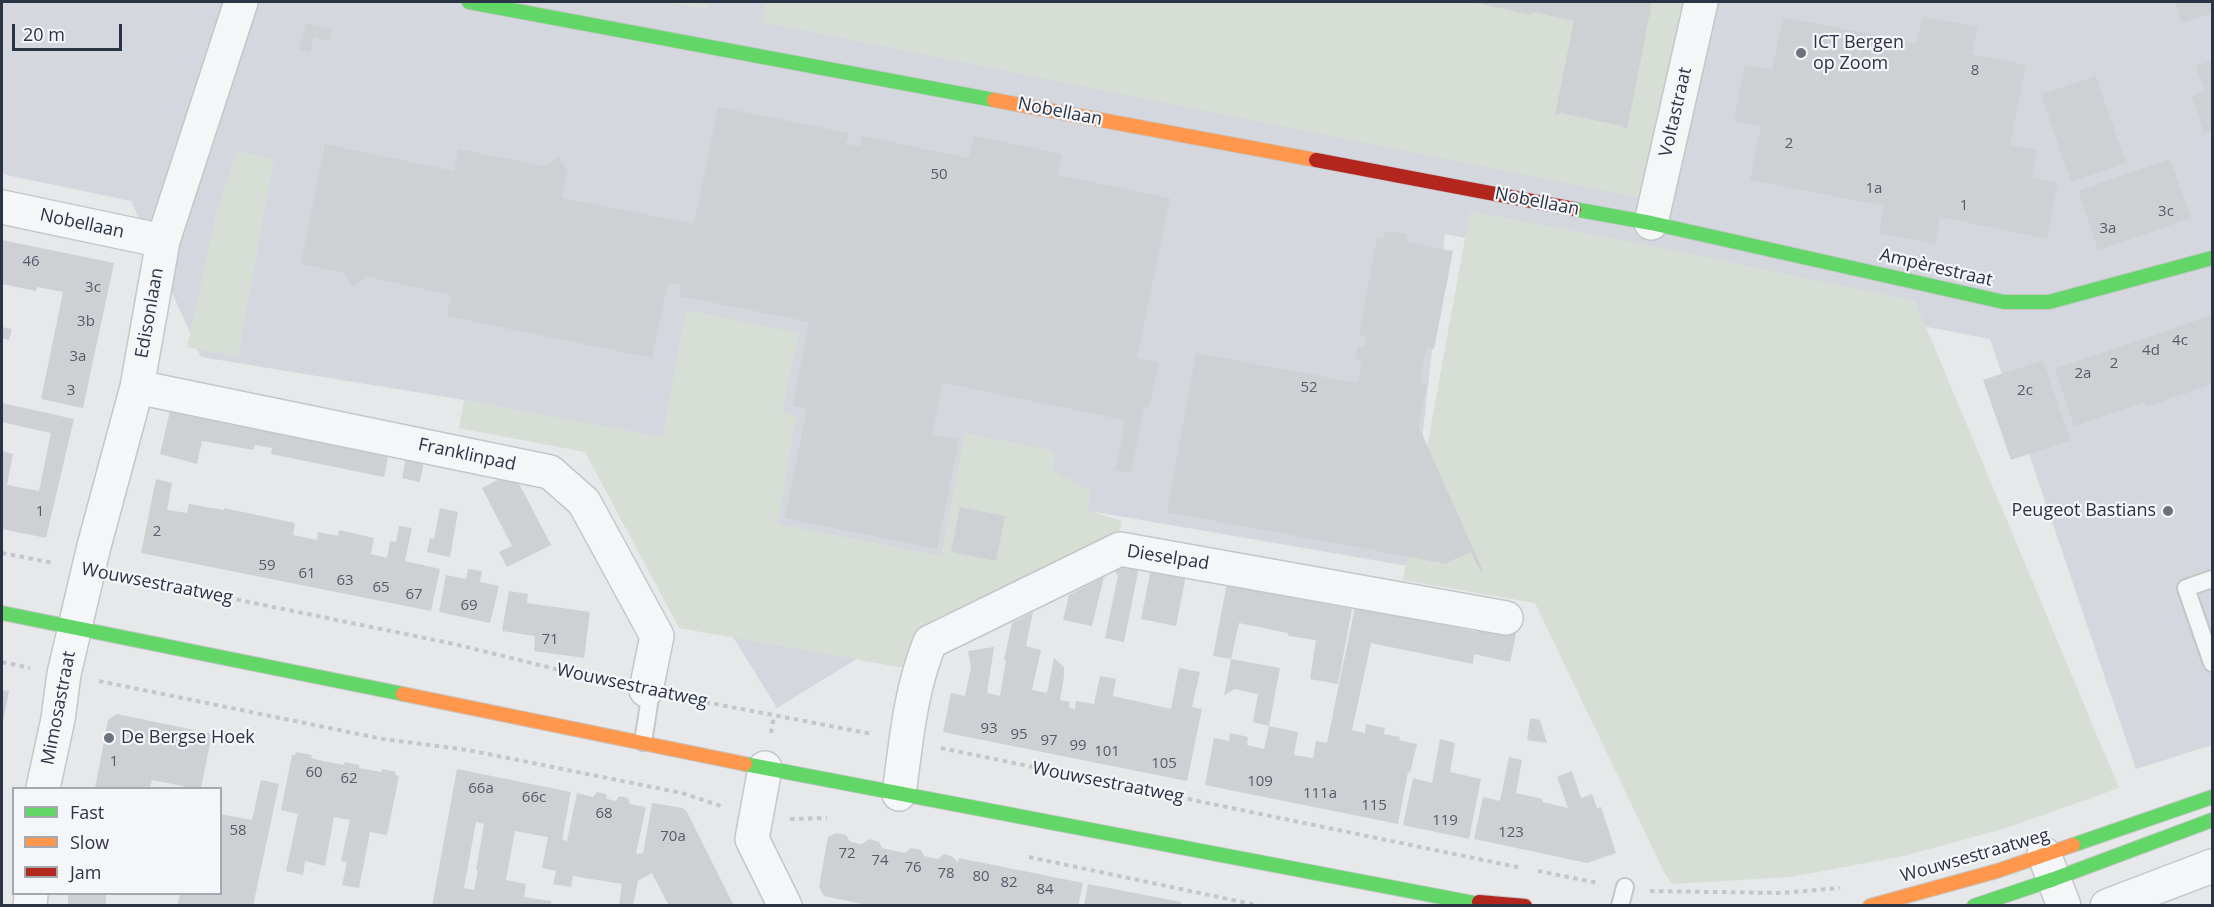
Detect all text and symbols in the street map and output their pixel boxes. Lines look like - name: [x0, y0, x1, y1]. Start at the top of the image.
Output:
- scale bar: [15, 12, 124, 50]
- text: 20 m: [23, 22, 65, 46]
- place label: ICT Bergen op Zoom: [1813, 32, 1904, 74]
- marker: ICT Bergen op Zoom: [1794, 46, 1808, 60]
- house number: 8: [1971, 62, 1979, 80]
- street label: Voltastraat: [1655, 65, 1697, 159]
- street label: Nobellaan: [1016, 93, 1104, 131]
- house number: 2: [1785, 135, 1793, 153]
- house number: 50: [930, 166, 948, 184]
- house number: 1a: [1866, 180, 1882, 198]
- street label: Nobellaan: [1493, 183, 1581, 221]
- house number: 1: [1960, 197, 1968, 215]
- house number: 3c: [2158, 203, 2174, 221]
- street label: Nobellaan: [38, 205, 126, 243]
- house number: 3a: [2100, 220, 2116, 238]
- street label: Ampèrestraat: [1877, 244, 1995, 292]
- house number: 46: [22, 253, 40, 271]
- street label: Edisonlaan: [131, 266, 169, 360]
- house number: 3c: [85, 279, 101, 297]
- house number: 3b: [77, 313, 95, 331]
- house number: 4c: [2172, 332, 2188, 350]
- house number: 4d: [2142, 342, 2160, 360]
- house number: 3a: [70, 348, 86, 366]
- house number: 2: [2110, 355, 2118, 373]
- house number: 2a: [2075, 365, 2091, 383]
- house number: 52: [1300, 379, 1318, 397]
- house number: 3: [67, 382, 75, 400]
- house number: 2c: [2017, 382, 2033, 400]
- street label: Franklinpad: [416, 434, 518, 476]
- place label: Peugeot Bastians: [2011, 500, 2156, 522]
- house number: 1: [36, 503, 44, 521]
- marker: Peugeot Bastians: [2161, 504, 2175, 518]
- house number: 2: [153, 523, 161, 541]
- street label: Dieselpad: [1125, 541, 1211, 575]
- house number: 59: [258, 557, 276, 575]
- street label: Wouwsestraatweg: [79, 559, 235, 609]
- house number: 61: [298, 565, 316, 583]
- house number: 63: [336, 572, 354, 590]
- house number: 65: [372, 579, 390, 597]
- house number: 67: [405, 586, 423, 604]
- house number: 69: [460, 597, 478, 615]
- house number: 71: [541, 631, 559, 649]
- street label: Mimosastraat: [37, 649, 81, 767]
- street label: Wouwsestraatweg: [555, 659, 709, 713]
- house number: 93: [980, 720, 998, 738]
- house number: 95: [1010, 726, 1028, 744]
- place label: De Bergse Hoek: [121, 727, 255, 749]
- marker: De Bergse Hoek: [102, 731, 116, 745]
- house number: 97: [1040, 732, 1058, 750]
- house number: 99: [1069, 737, 1087, 755]
- house number: 101: [1094, 743, 1120, 761]
- house number: 1: [110, 753, 118, 771]
- house number: 105: [1151, 755, 1177, 773]
- street label: Wouwsestraatweg: [1030, 758, 1186, 808]
- house number: 60: [305, 764, 323, 782]
- house number: 62: [340, 770, 358, 788]
- house number: 109: [1247, 773, 1273, 791]
- house number: 66a: [468, 780, 494, 798]
- house number: 111a: [1303, 785, 1337, 803]
- legend: [12, 787, 222, 895]
- house number: 66c: [522, 789, 546, 807]
- house number: 115: [1361, 797, 1387, 815]
- text: Fast: [70, 800, 104, 824]
- house number: 68: [595, 805, 613, 823]
- house number: 119: [1432, 812, 1458, 830]
- house number: 58: [229, 822, 247, 840]
- house number: 123: [1498, 824, 1524, 842]
- street label: Wouwsestraatweg: [1898, 824, 2052, 888]
- house number: 70a: [660, 828, 686, 846]
- text: Slow: [70, 830, 109, 854]
- house number: 72: [838, 845, 856, 863]
- house number: 74: [871, 852, 889, 870]
- house number: 76: [904, 859, 922, 877]
- text: Jam: [70, 860, 102, 884]
- house number: 78: [937, 865, 955, 883]
- house number: 80: [972, 868, 990, 886]
- house number: 82: [1000, 874, 1018, 892]
- house number: 84: [1036, 881, 1054, 899]

